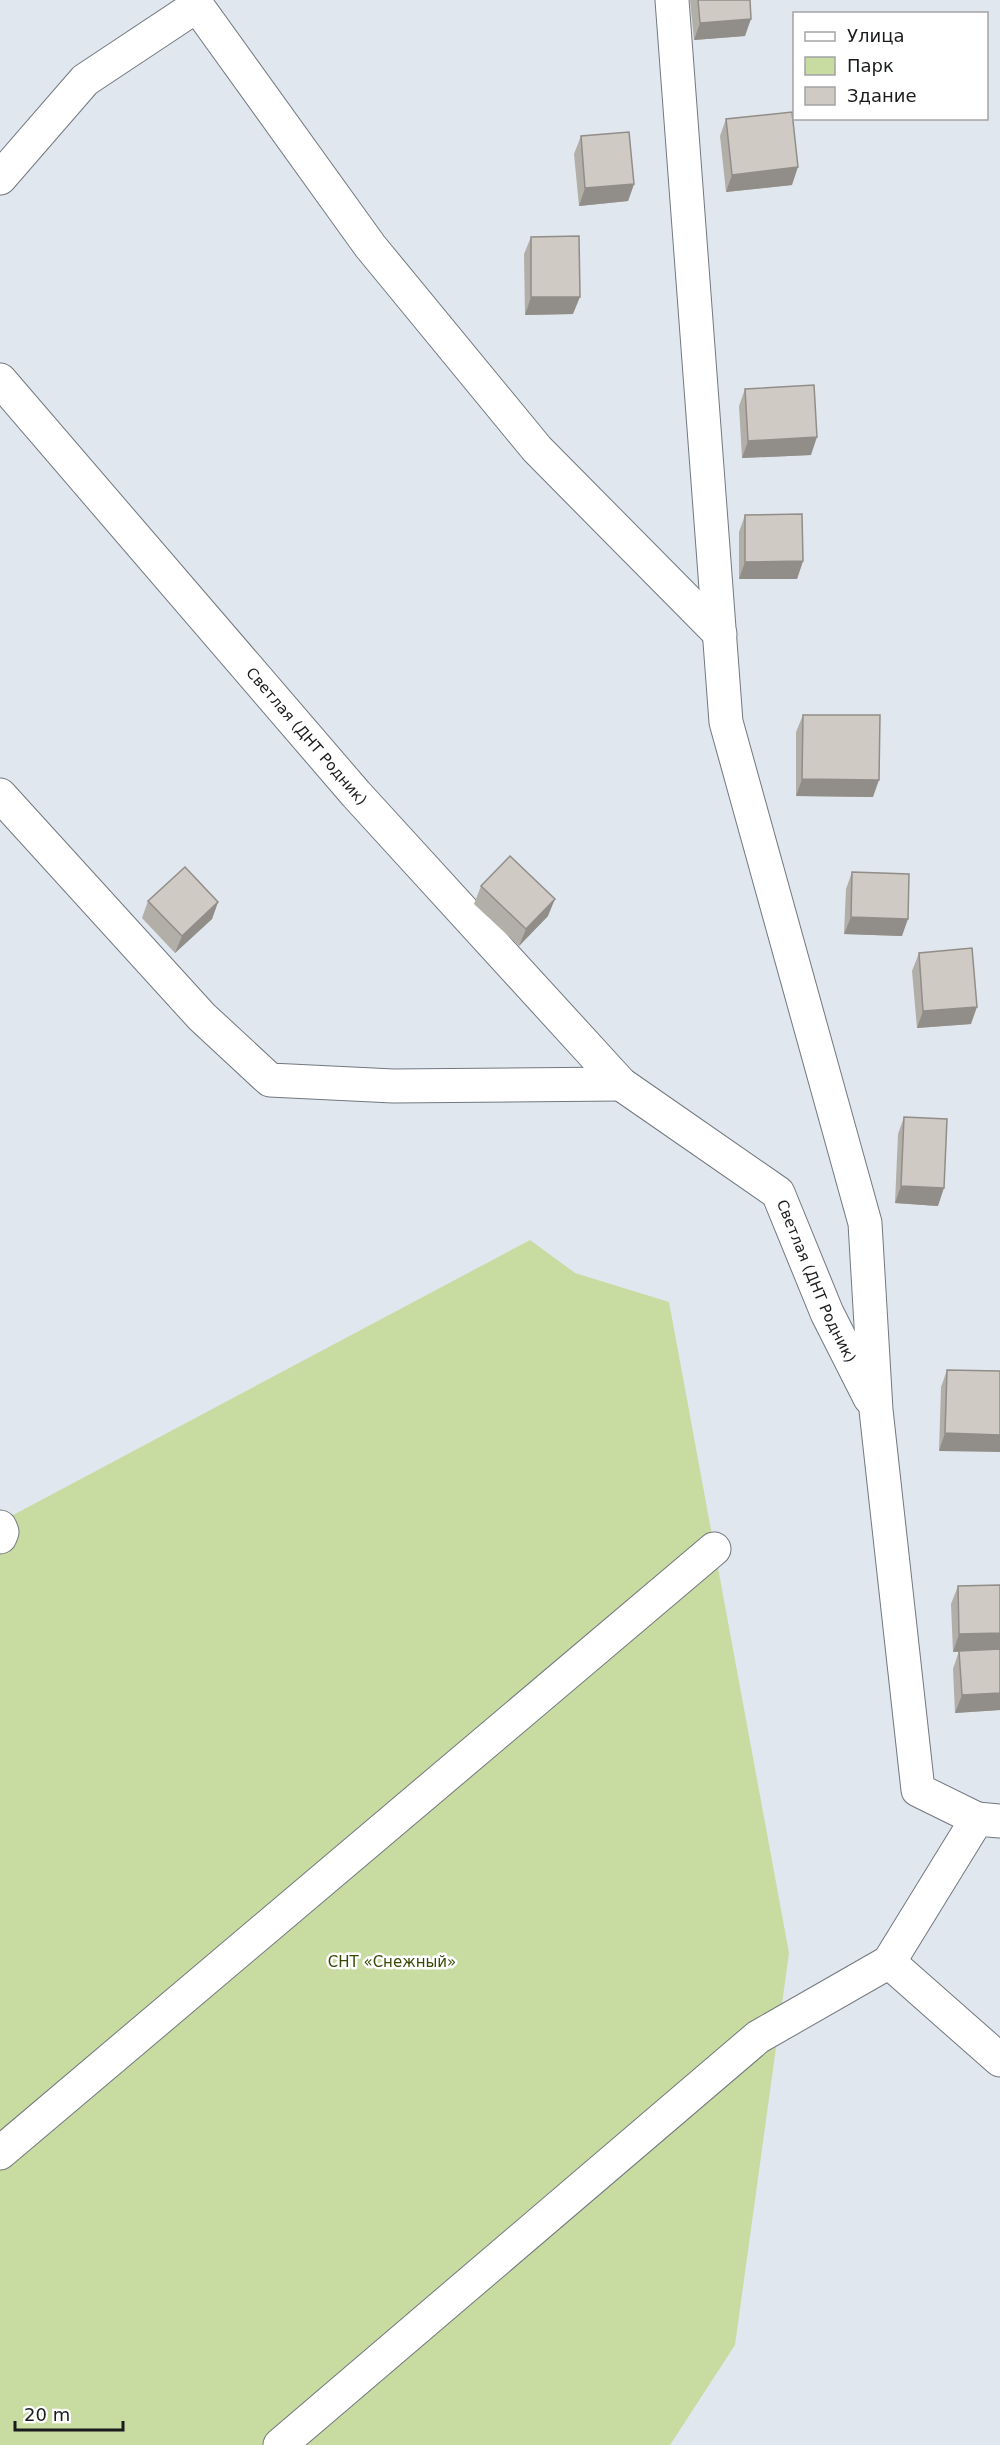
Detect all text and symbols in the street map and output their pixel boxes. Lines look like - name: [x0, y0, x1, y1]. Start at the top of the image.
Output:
- legend: [793, 12, 988, 120]
- text: Улица: [847, 25, 904, 46]
- text: Парк: [847, 55, 894, 76]
- text: Здание: [847, 85, 917, 106]
- street label: Светлая (ДНТ Родник): [242, 664, 371, 809]
- street label: Светлая (ДНТ Родник): [773, 1197, 860, 1366]
- park label: СНТ «Снежный»: [328, 1953, 456, 1971]
- scale bar: [15, 2394, 123, 2432]
- text: 20 m: [24, 2404, 70, 2425]

